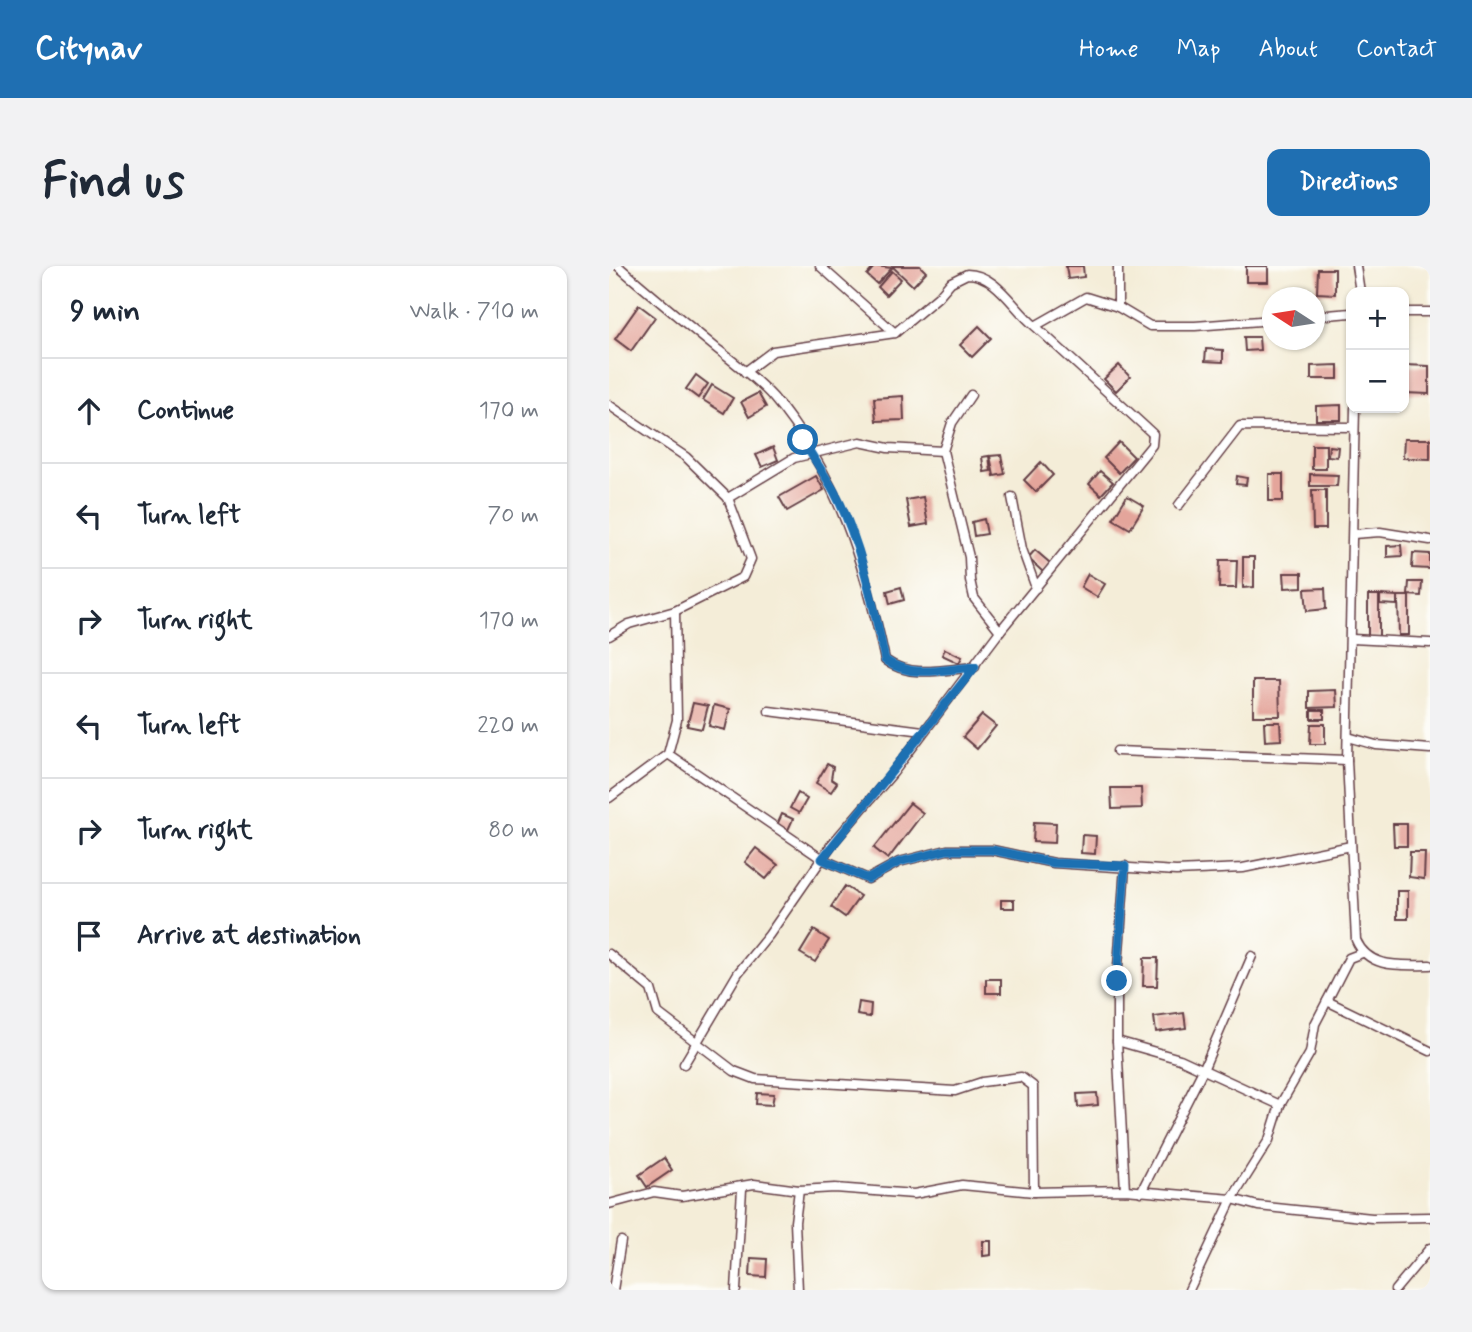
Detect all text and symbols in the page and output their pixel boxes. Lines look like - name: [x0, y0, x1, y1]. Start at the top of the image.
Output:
- text: Citynav: [35, 27, 142, 71]
- text: Home: [1079, 34, 1139, 65]
- text: Map: [1177, 34, 1221, 65]
- text: About: [1259, 34, 1318, 65]
- text: Contact: [1356, 34, 1437, 65]
- button: Directions: [1267, 149, 1430, 216]
- text: Find us: [42, 150, 185, 215]
- north arrow: [1262, 287, 1325, 350]
- map controls: [1346, 287, 1409, 413]
- button: +: [1346, 287, 1409, 350]
- text: 9 min: [70, 292, 140, 331]
- text: Walk · 710 m: [409, 297, 539, 327]
- button: −: [1346, 350, 1409, 413]
- icon: ahead: [70, 392, 108, 430]
- text: Continue: [137, 394, 234, 428]
- text: 170 m: [479, 396, 539, 426]
- route start: [787, 424, 818, 455]
- icon: left: [70, 497, 108, 535]
- text: Turn left: [137, 499, 241, 533]
- text: 70 m: [487, 501, 539, 531]
- icon: right: [70, 602, 108, 640]
- text: Turn right: [137, 604, 253, 638]
- text: 170 m: [479, 606, 539, 636]
- icon: left: [70, 707, 108, 745]
- text: Turn left: [137, 709, 241, 743]
- text: 220 m: [477, 711, 539, 741]
- icon: right: [70, 812, 108, 850]
- text: Turn right: [137, 814, 253, 848]
- text: 80 m: [488, 816, 539, 846]
- icon: arrive: [70, 917, 108, 955]
- text: Arrive at destination: [137, 919, 361, 953]
- route end: [1101, 965, 1132, 996]

